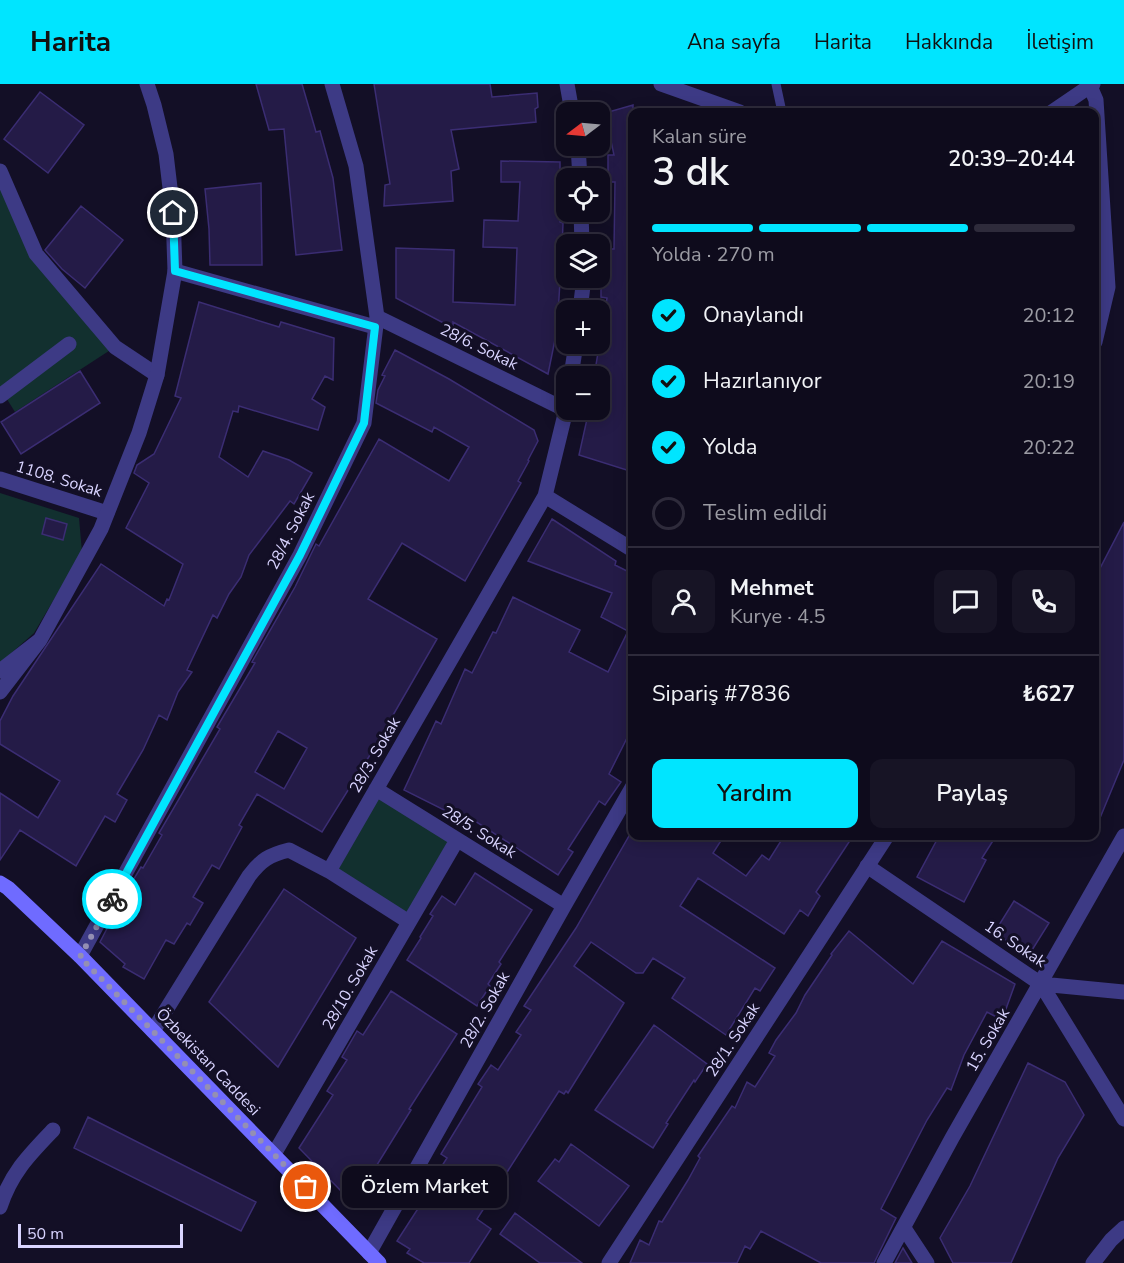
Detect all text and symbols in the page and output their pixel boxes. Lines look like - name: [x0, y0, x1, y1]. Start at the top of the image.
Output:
- text: Harita: [30, 23, 111, 61]
- text: Ana sayfa: [687, 28, 781, 56]
- text: Harita: [814, 28, 872, 56]
- text: Hakkında: [905, 28, 993, 56]
- text: İletişim: [1026, 28, 1094, 56]
- north arrow: [556, 102, 610, 156]
- map controls: [556, 102, 610, 420]
- text: Kalan süre: [652, 123, 747, 150]
- text: 20:39–20:44: [948, 144, 1075, 174]
- text: 3 dk: [652, 146, 729, 199]
- button: locate: [556, 168, 610, 222]
- pin: [147, 187, 198, 238]
- icon: home: [156, 196, 189, 229]
- button: layers: [556, 234, 610, 288]
- text: Yolda · 270 m: [652, 241, 775, 268]
- icon: check: [652, 299, 685, 332]
- button: +: [556, 300, 610, 354]
- text: Onaylandı: [703, 300, 804, 330]
- text: 20:12: [1022, 302, 1075, 329]
- street label: 28/6. Sokak: [436, 319, 523, 376]
- icon: check: [652, 365, 685, 398]
- button: −: [556, 366, 610, 420]
- text: Hazırlanıyor: [703, 366, 822, 396]
- text: 20:19: [1022, 368, 1075, 395]
- icon: check: [652, 431, 685, 464]
- text: Yolda: [703, 432, 758, 462]
- text: 20:22: [1022, 434, 1075, 461]
- street label: 1108. Sokak: [13, 455, 106, 503]
- street label: 28/4. Sokak: [262, 488, 320, 574]
- text: Teslim edildi: [703, 498, 827, 528]
- button: person: [652, 570, 715, 633]
- button: chat: [934, 570, 997, 633]
- button: phone: [1012, 570, 1075, 633]
- text: Mehmet: [730, 573, 814, 603]
- text: Kurye · 4.5: [730, 603, 825, 630]
- text: Sipariş #7836: [652, 679, 790, 709]
- text: ₺627: [1022, 679, 1075, 709]
- street label: 28/3. Sokak: [344, 712, 406, 797]
- button: Yardım: [652, 759, 858, 828]
- button: Paylaş: [870, 759, 1075, 828]
- street label: 28/5. Sokak: [437, 800, 521, 864]
- courier: [82, 869, 142, 929]
- icon: bike: [96, 883, 129, 916]
- street label: 16. Sokak: [980, 915, 1051, 973]
- street label: 28/10. Sokak: [317, 941, 383, 1034]
- street label: 28/2. Sokak: [455, 967, 516, 1052]
- street label: 28/1. Sokak: [701, 998, 766, 1081]
- street label: Özbekistan Caddesi: [151, 1003, 265, 1121]
- street label: 15. Sokak: [961, 1003, 1016, 1076]
- pin: [280, 1161, 331, 1212]
- callout: Özlem Market: [342, 1166, 507, 1208]
- icon: bag: [289, 1170, 322, 1203]
- text: Özlem Market: [361, 1173, 488, 1200]
- scale bar: [18, 1221, 183, 1248]
- text: 50 m: [27, 1223, 64, 1245]

